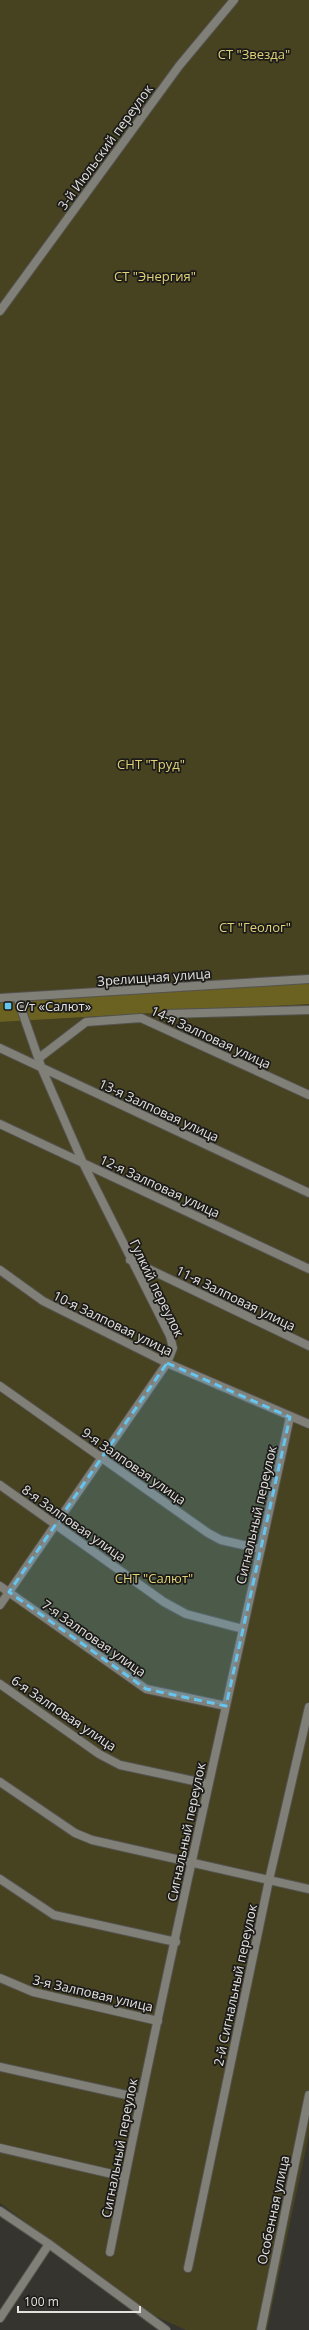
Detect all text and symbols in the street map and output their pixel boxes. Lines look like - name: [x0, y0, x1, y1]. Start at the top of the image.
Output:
- park label: СТ "Звезда": [218, 45, 290, 63]
- street label: 3-й Июльский переулок: [53, 80, 157, 213]
- park label: СТ "Энергия": [114, 267, 196, 285]
- park label: СНТ "Труд": [117, 755, 185, 773]
- park label: СТ "Геолог": [219, 918, 291, 936]
- street label: Зрелищная улица: [97, 964, 211, 990]
- place label: С/т «Салют»: [16, 997, 91, 1015]
- marker: С/т «Салют»: [3, 1001, 13, 1011]
- street label: 14-я Залповая улица: [148, 1001, 274, 1073]
- street label: 13-я Залповая улица: [96, 1074, 222, 1146]
- street label: 12-я Залповая улица: [97, 1150, 223, 1222]
- street label: Гулкий переулок: [126, 1236, 189, 1340]
- street label: 11-я Залповая улица: [173, 1261, 299, 1335]
- street label: 10-я Залповая улица: [50, 1286, 176, 1360]
- street label: 9-я Залповая улица: [78, 1423, 190, 1509]
- street label: Сигнальный переулок: [231, 1444, 281, 1586]
- street label: 8-я Залповая улица: [18, 1480, 130, 1566]
- park label: СНТ "Салют": [115, 1569, 193, 1587]
- street label: 7-я Залповая улица: [38, 1595, 150, 1681]
- street label: 6-я Залповая улица: [8, 1671, 120, 1755]
- street label: Сигнальный переулок: [162, 1761, 210, 1903]
- street label: 2-й Сигнальный переулок: [209, 1902, 261, 2067]
- street label: 3-я Залповая улица: [31, 1970, 155, 2016]
- street label: Сигнальный переулок: [97, 2077, 141, 2219]
- street label: Особенная улица: [253, 2154, 293, 2266]
- scale bar: [18, 2288, 140, 2314]
- text: 100 m: [24, 2293, 59, 2310]

